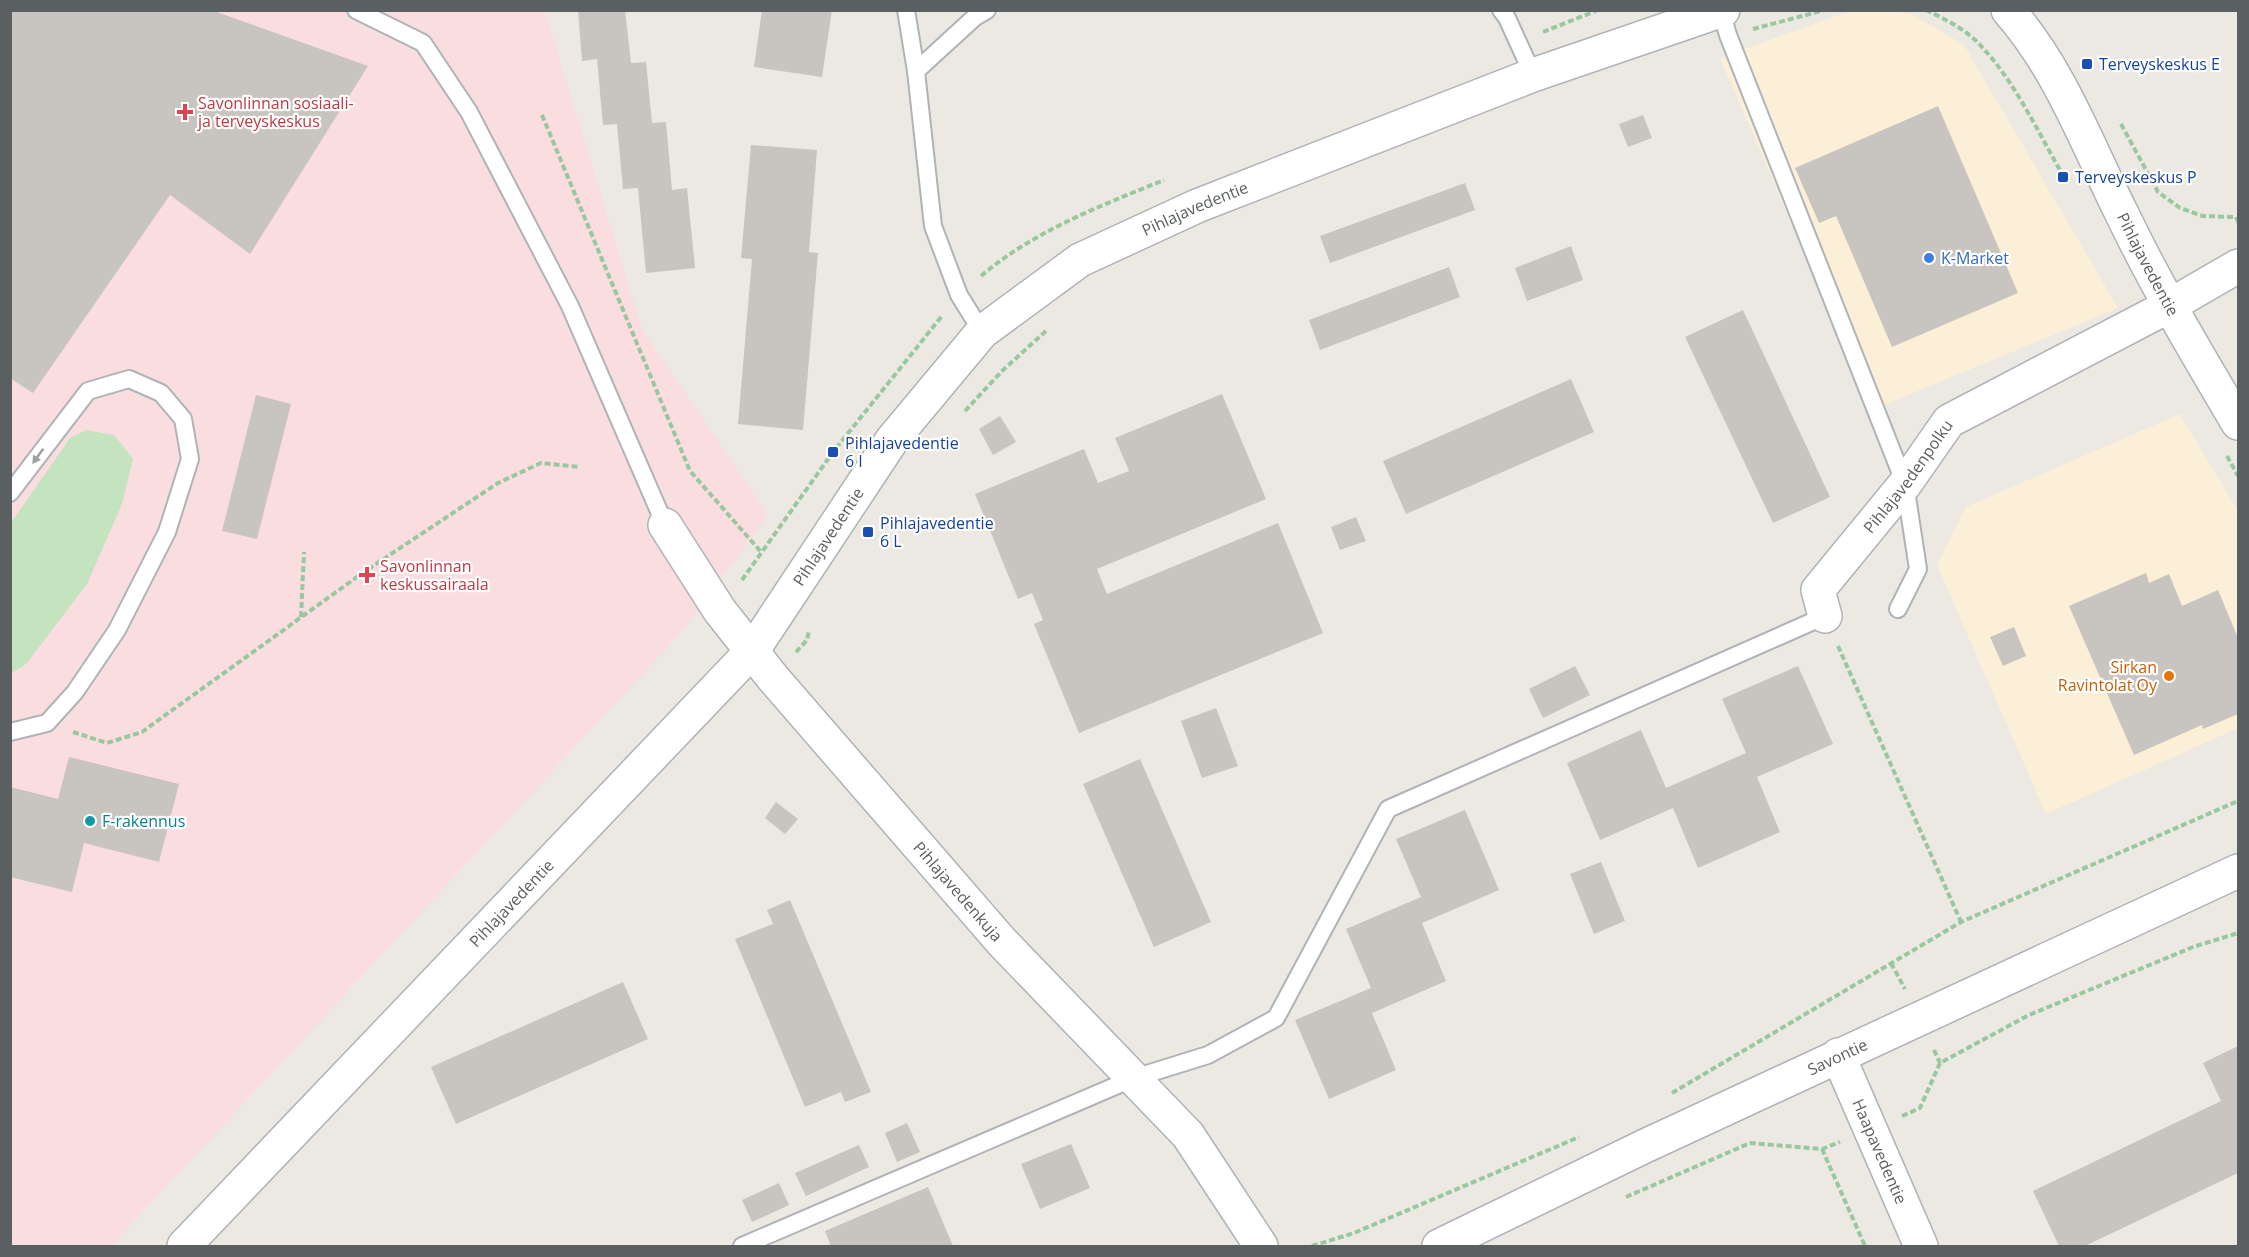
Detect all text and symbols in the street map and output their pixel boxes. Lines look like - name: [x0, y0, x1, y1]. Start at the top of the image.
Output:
- place label: Terveyskeskus E: [2099, 53, 2220, 75]
- marker: Terveyskeskus E: [2080, 57, 2094, 71]
- place label: Savonlinnan sosiaali- ja terveyskeskus: [197, 92, 354, 132]
- marker: Savonlinnan sosiaali- ja terveyskeskus: [176, 103, 194, 121]
- place label: Terveyskeskus P: [2075, 166, 2197, 188]
- marker: Terveyskeskus P: [2056, 170, 2070, 184]
- street label: Pihlajavedentie: [1138, 176, 1251, 241]
- street label: Pihlajavedentie: [2112, 209, 2184, 320]
- place label: K-Market: [1941, 247, 2009, 269]
- marker: K-Market: [1922, 251, 1936, 265]
- street label: Pihlajavedenpolku: [1858, 415, 1958, 538]
- place label: Pihlajavedentie 6 I: [845, 432, 959, 472]
- marker: Pihlajavedentie 6 I: [826, 445, 840, 459]
- one-way arrow: [32, 447, 44, 463]
- street label: Pihlajavedentie: [788, 483, 869, 590]
- place label: Pihlajavedentie 6 L: [880, 512, 994, 552]
- marker: Pihlajavedentie 6 L: [861, 525, 875, 539]
- place label: Savonlinnan keskussairaala: [380, 555, 489, 595]
- marker: Savonlinnan keskussairaala: [358, 566, 376, 584]
- place label: Sirkan Ravintolat Oy: [2058, 656, 2158, 696]
- marker: Sirkan Ravintolat Oy: [2162, 669, 2176, 683]
- place label: F-rakennus: [102, 810, 185, 832]
- marker: F-rakennus: [83, 814, 97, 828]
- street label: Pihlajavedenkuja: [908, 837, 1008, 946]
- street label: Pihlajavedentie: [464, 854, 559, 952]
- street label: Savontie: [1804, 1033, 1871, 1080]
- street label: Haapavedentie: [1847, 1095, 1912, 1207]

